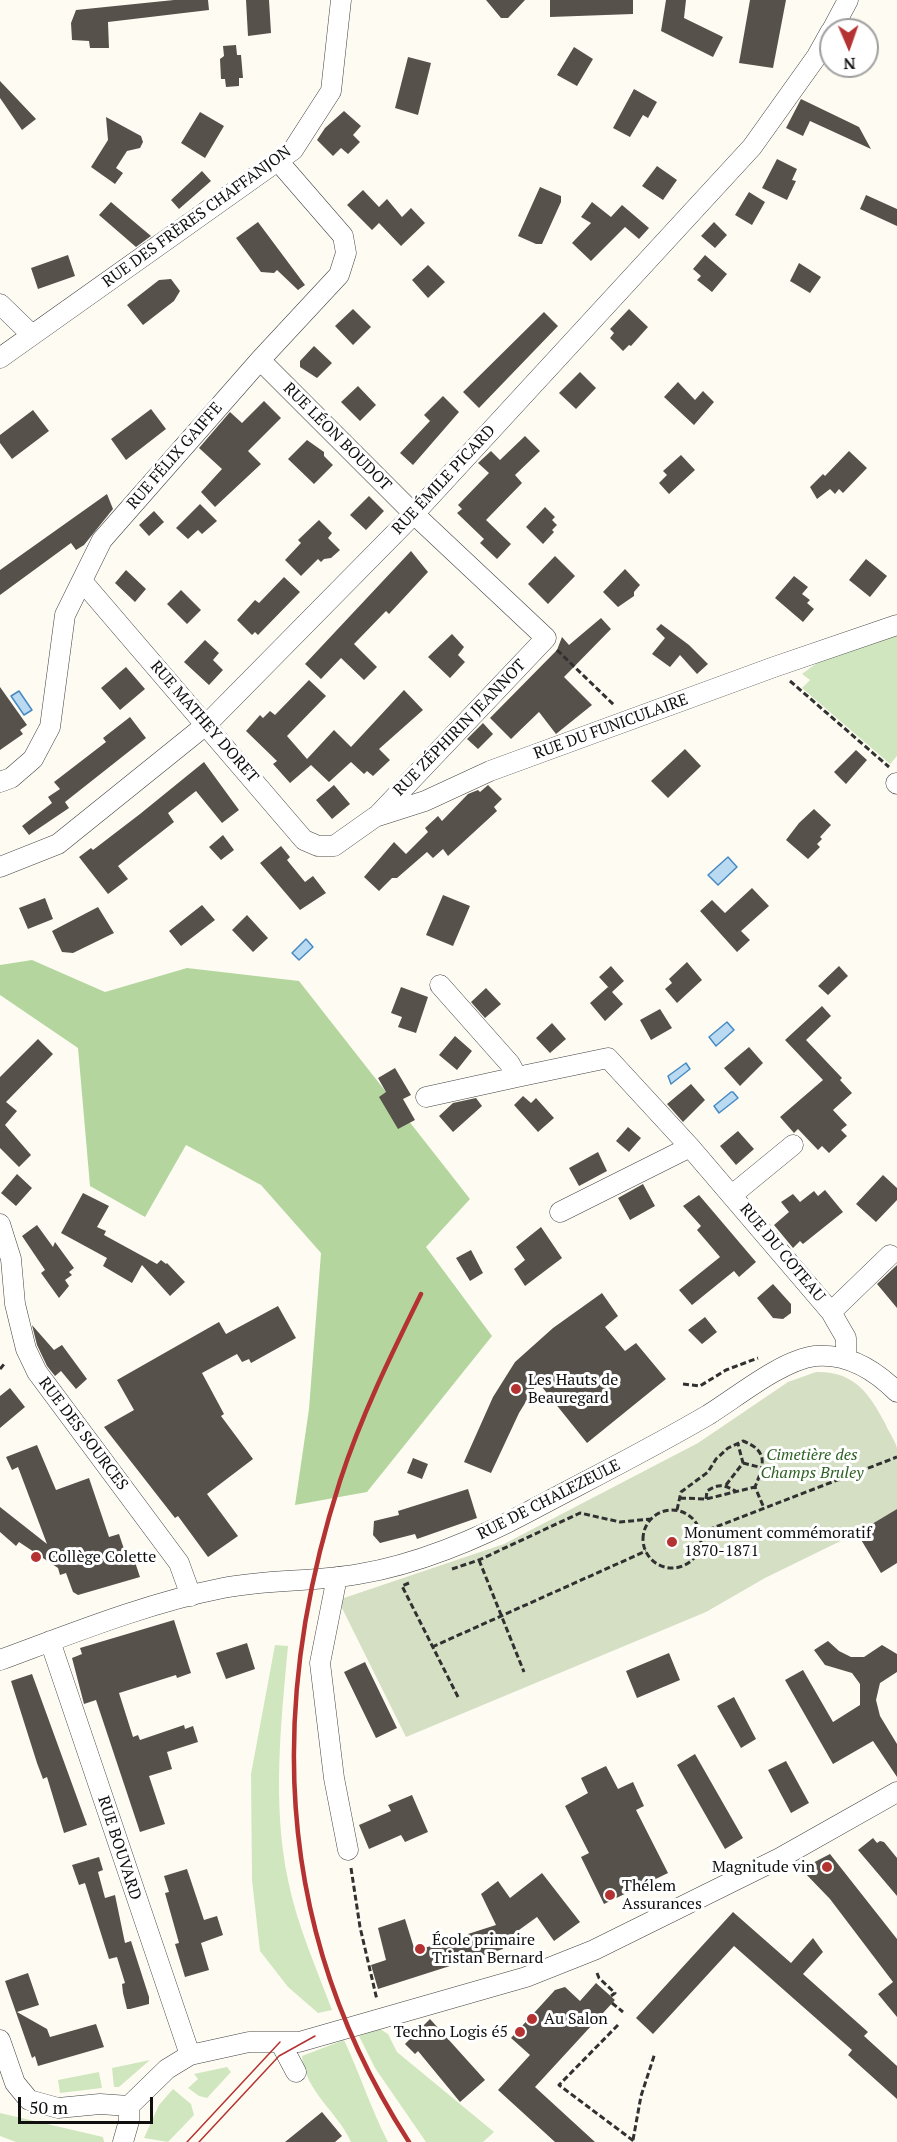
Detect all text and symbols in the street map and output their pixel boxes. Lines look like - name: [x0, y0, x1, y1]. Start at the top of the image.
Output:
- north arrow: [819, 18, 879, 78]
- text: N: [843, 53, 856, 75]
- street label: RUE DES FRÈRES CHAFFANJON: [99, 142, 295, 292]
- street label: RUE LÉON BOUDOT: [279, 379, 395, 495]
- street label: RUE FÉLIX GAIFFE: [123, 399, 227, 513]
- street label: RUE ÉMILE PICARD: [388, 421, 500, 539]
- street label: RUE ZÉPHIRIN JEANNOT: [390, 656, 530, 800]
- street label: RUE MATHEY DORET: [146, 657, 262, 787]
- street label: RUE DU FUNICULAIRE: [531, 690, 691, 764]
- street label: RUE DU COTEAU: [735, 1200, 829, 1306]
- place label: Les Hauts de Beauregard: [528, 1370, 618, 1408]
- street label: RUE DES SOURCES: [34, 1374, 132, 1494]
- marker: Les Hauts de Beauregard: [509, 1382, 523, 1396]
- park label: Cimetière des Champs Bruley: [761, 1445, 863, 1483]
- street label: RUE DE CHALEZEULE: [474, 1456, 624, 1544]
- place label: Monument commémoratif 1870-1871: [684, 1523, 871, 1561]
- marker: Monument commémoratif 1870-1871: [665, 1535, 679, 1549]
- place label: Collège Colette: [48, 1547, 156, 1567]
- marker: Collège Colette: [29, 1550, 43, 1564]
- street label: RUE BOUVARD: [93, 1794, 145, 1902]
- place label: Magnitude vin: [712, 1857, 815, 1877]
- marker: Magnitude vin: [820, 1860, 834, 1874]
- place label: Thélem Assurances: [622, 1876, 702, 1914]
- marker: Thélem Assurances: [603, 1888, 617, 1902]
- place label: École primaire Tristan Bernard: [432, 1930, 543, 1968]
- marker: École primaire Tristan Bernard: [413, 1942, 427, 1956]
- place label: Au Salon: [544, 2009, 608, 2029]
- marker: Au Salon: [525, 2012, 539, 2026]
- place label: Techno Logis é5: [394, 2022, 508, 2042]
- marker: Techno Logis é5: [513, 2025, 527, 2039]
- scale bar: [21, 2085, 156, 2123]
- text: 50 m: [29, 2095, 68, 2119]

